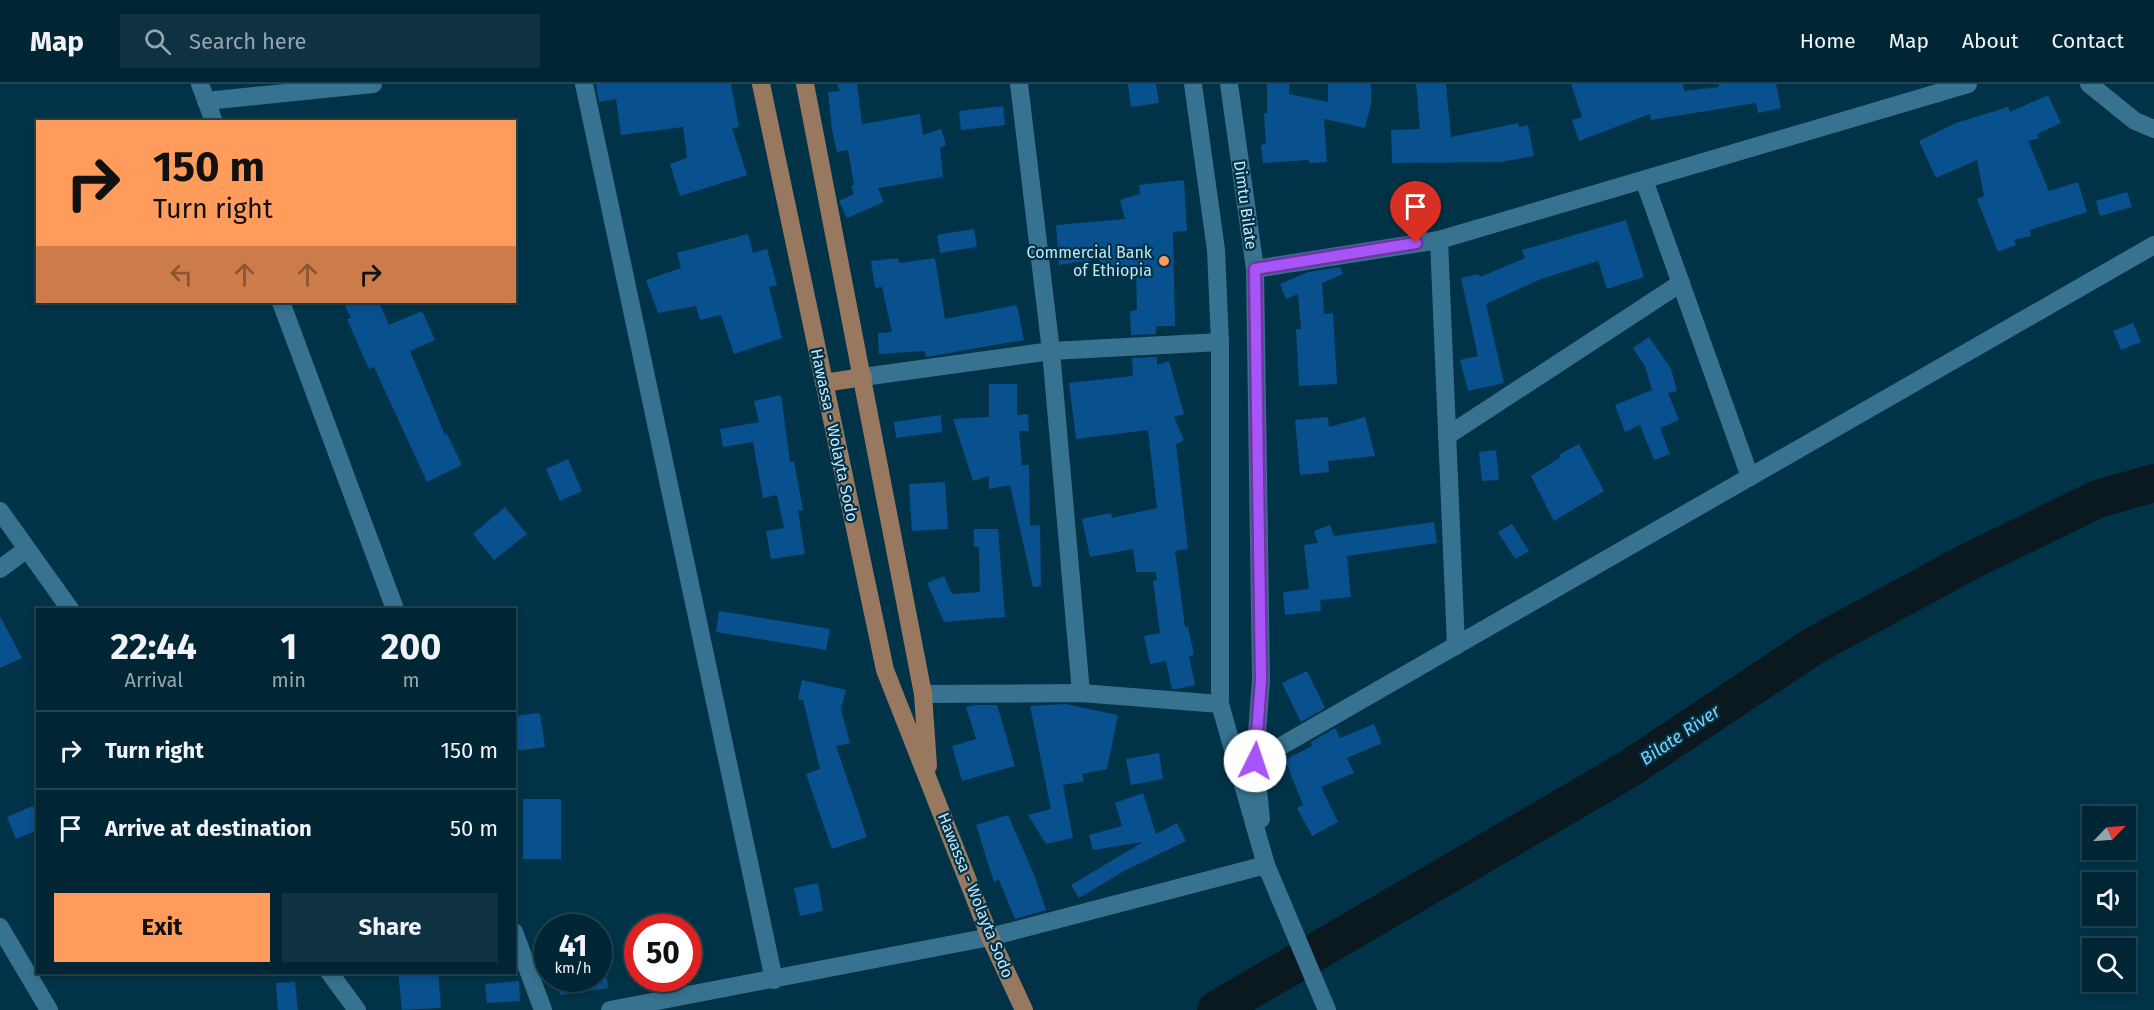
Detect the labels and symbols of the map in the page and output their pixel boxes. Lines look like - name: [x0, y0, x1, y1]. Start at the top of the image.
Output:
- street label: Dimtu Bilate: [1230, 159, 1261, 251]
- pin: [1390, 181, 1441, 243]
- place label: Commercial Bank of Ethiopia: [1027, 243, 1153, 280]
- marker: Commercial Bank of Ethiopia: [1157, 254, 1171, 268]
- street label: Hawassa - Wolayta Sodo: [807, 347, 862, 523]
- water label: Bilate River: [1636, 700, 1725, 770]
- position arrow: [1223, 729, 1287, 793]
- north arrow: [2082, 806, 2136, 860]
- street label: Hawassa - Wolayta Sodo: [934, 810, 1017, 981]
- speed limit sign: 50: [624, 914, 702, 992]

